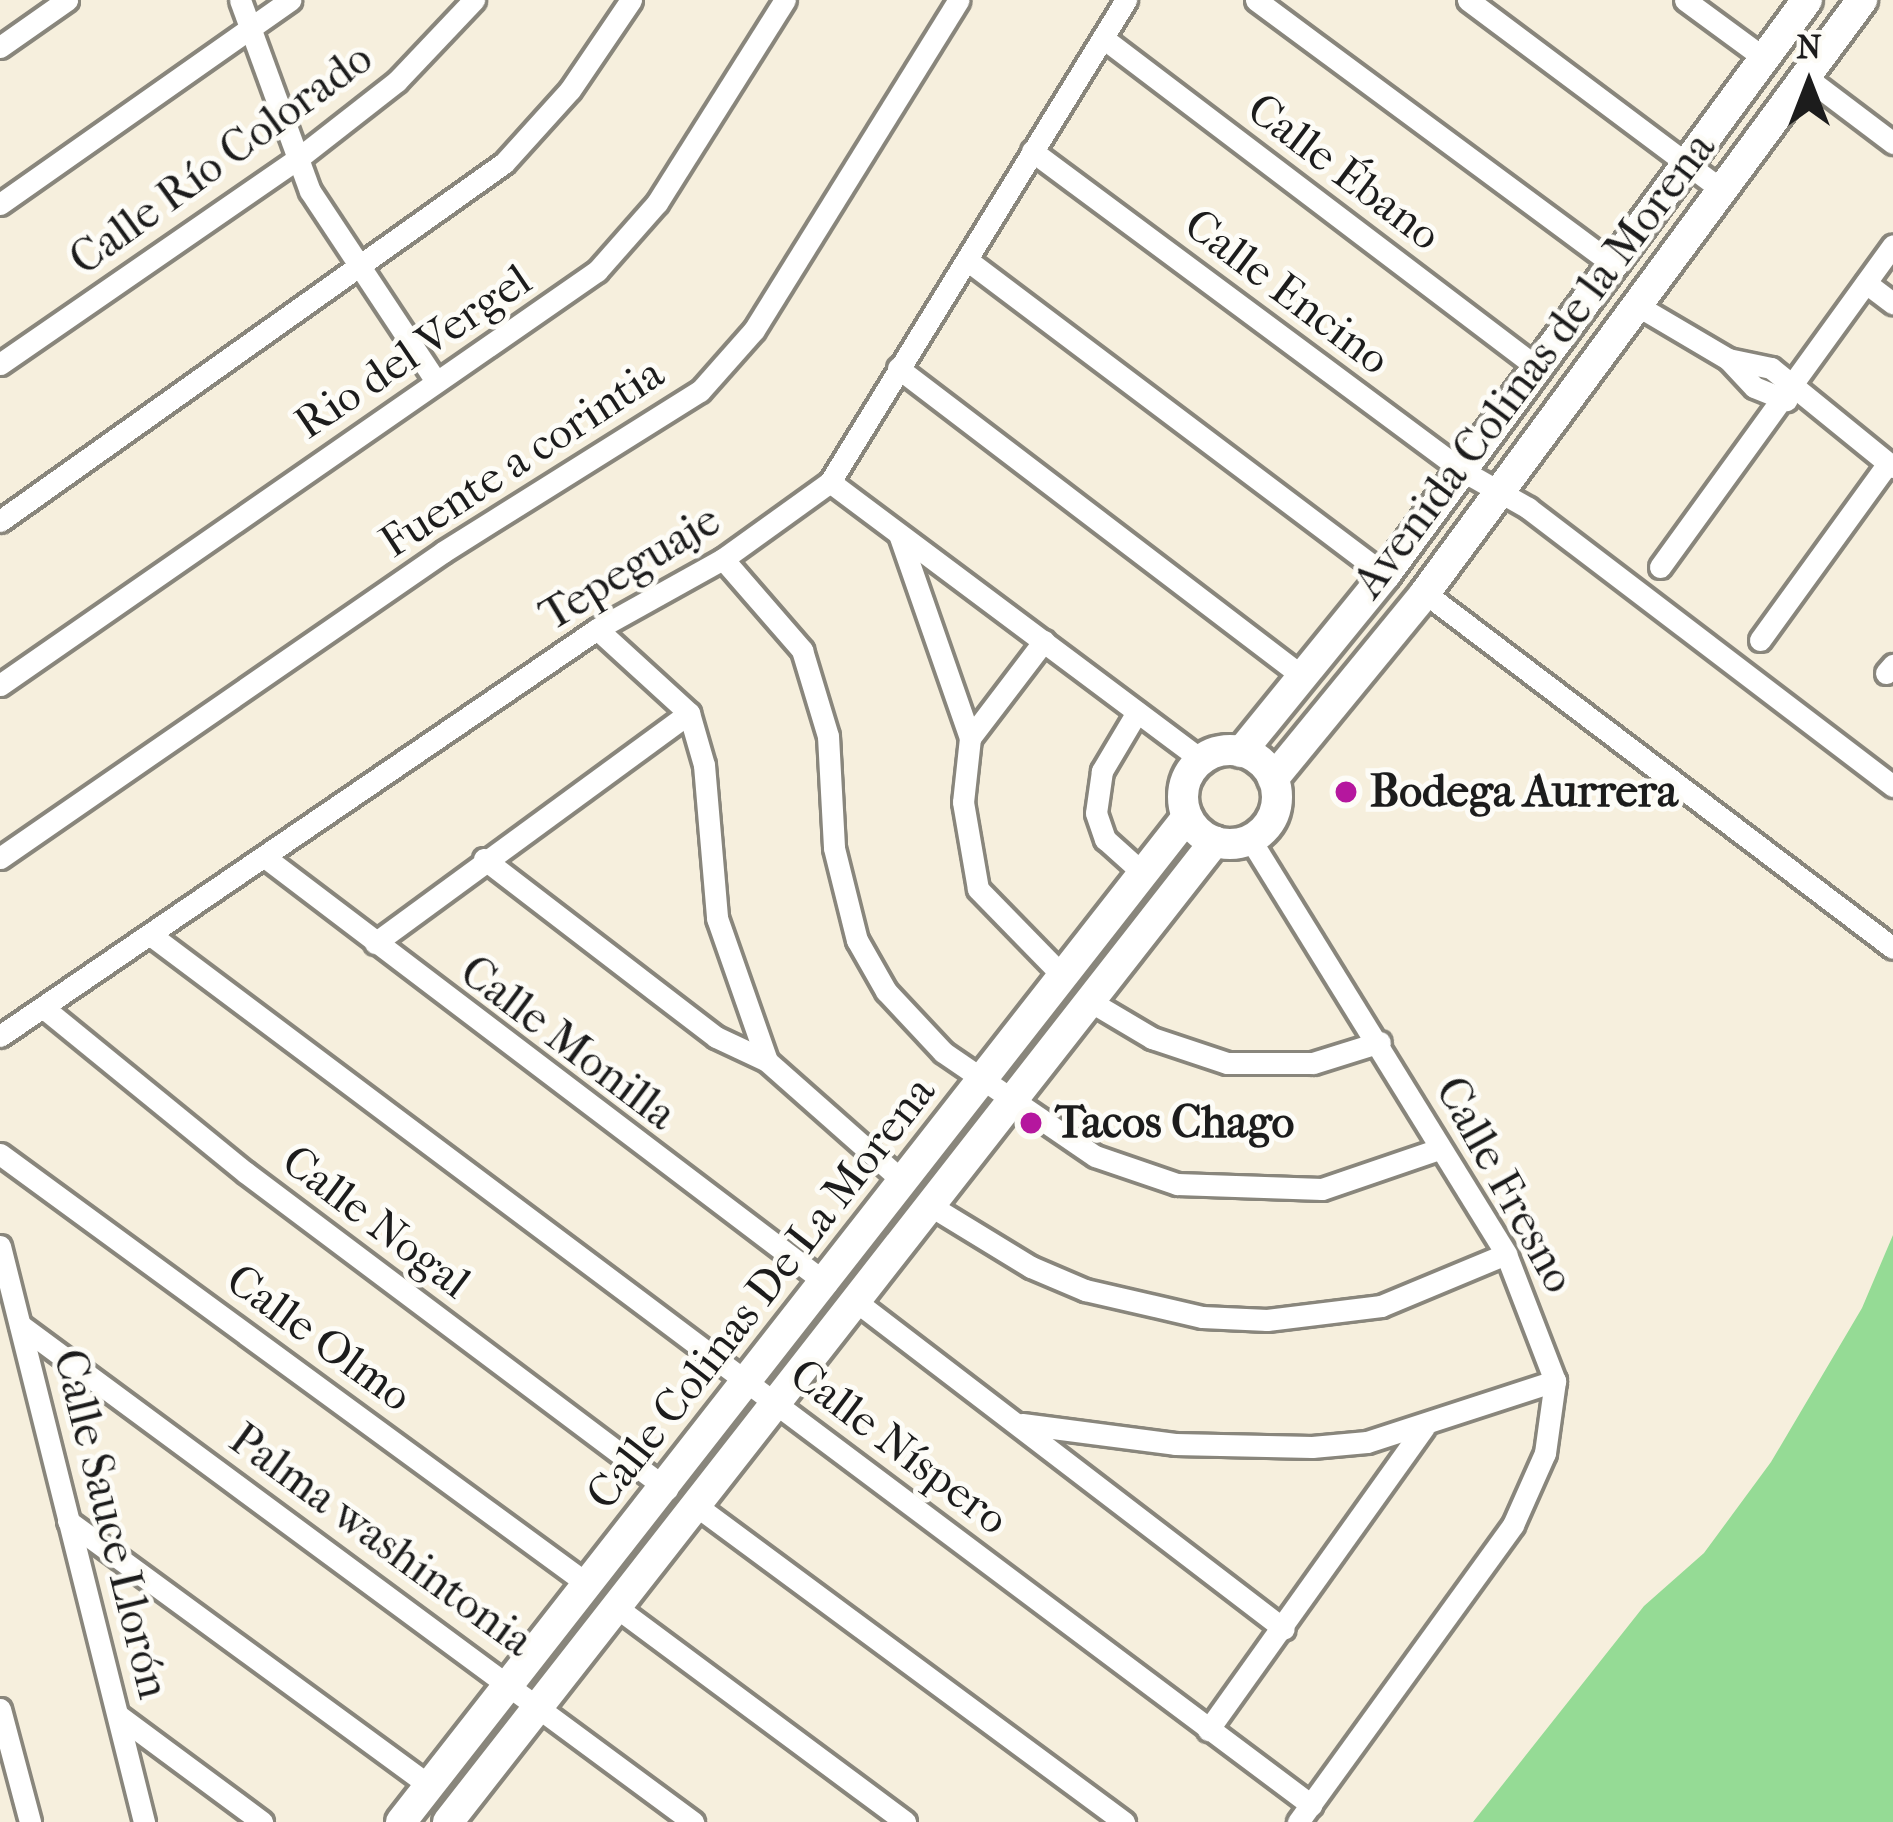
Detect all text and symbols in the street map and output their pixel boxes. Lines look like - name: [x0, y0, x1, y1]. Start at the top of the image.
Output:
- north arrow: [1749, 24, 1869, 144]
- text: N: [1796, 28, 1822, 67]
- street label: Calle Río Colorado: [59, 31, 383, 287]
- street label: Calle Ébano: [1237, 82, 1451, 262]
- street label: Avenida Colinas de la Morena: [1341, 122, 1727, 608]
- street label: Calle Encino: [1174, 197, 1400, 387]
- street label: Rio del Vergel: [285, 253, 541, 451]
- street label: Fuente a corintia: [370, 346, 674, 570]
- street label: Tepeguaje: [530, 493, 730, 643]
- place label: Bodega Aurrera: [1370, 765, 1678, 819]
- marker: Bodega Aurrera: [1333, 779, 1359, 805]
- street label: Calle Monilla: [450, 944, 686, 1142]
- street label: Calle Colinas De La Morena: [575, 1066, 947, 1520]
- street label: Calle Fresno: [1424, 1068, 1586, 1302]
- place label: Tacos Chago: [1055, 1096, 1294, 1150]
- marker: Tacos Chago: [1018, 1110, 1044, 1136]
- street label: Calle Nogal: [271, 1134, 481, 1310]
- street label: Calle Olmo: [216, 1253, 422, 1423]
- street label: Calle Sauce Llorón: [42, 1344, 180, 1704]
- street label: Calle Níspero: [779, 1348, 1019, 1546]
- street label: Palma washintonia: [219, 1412, 543, 1668]

